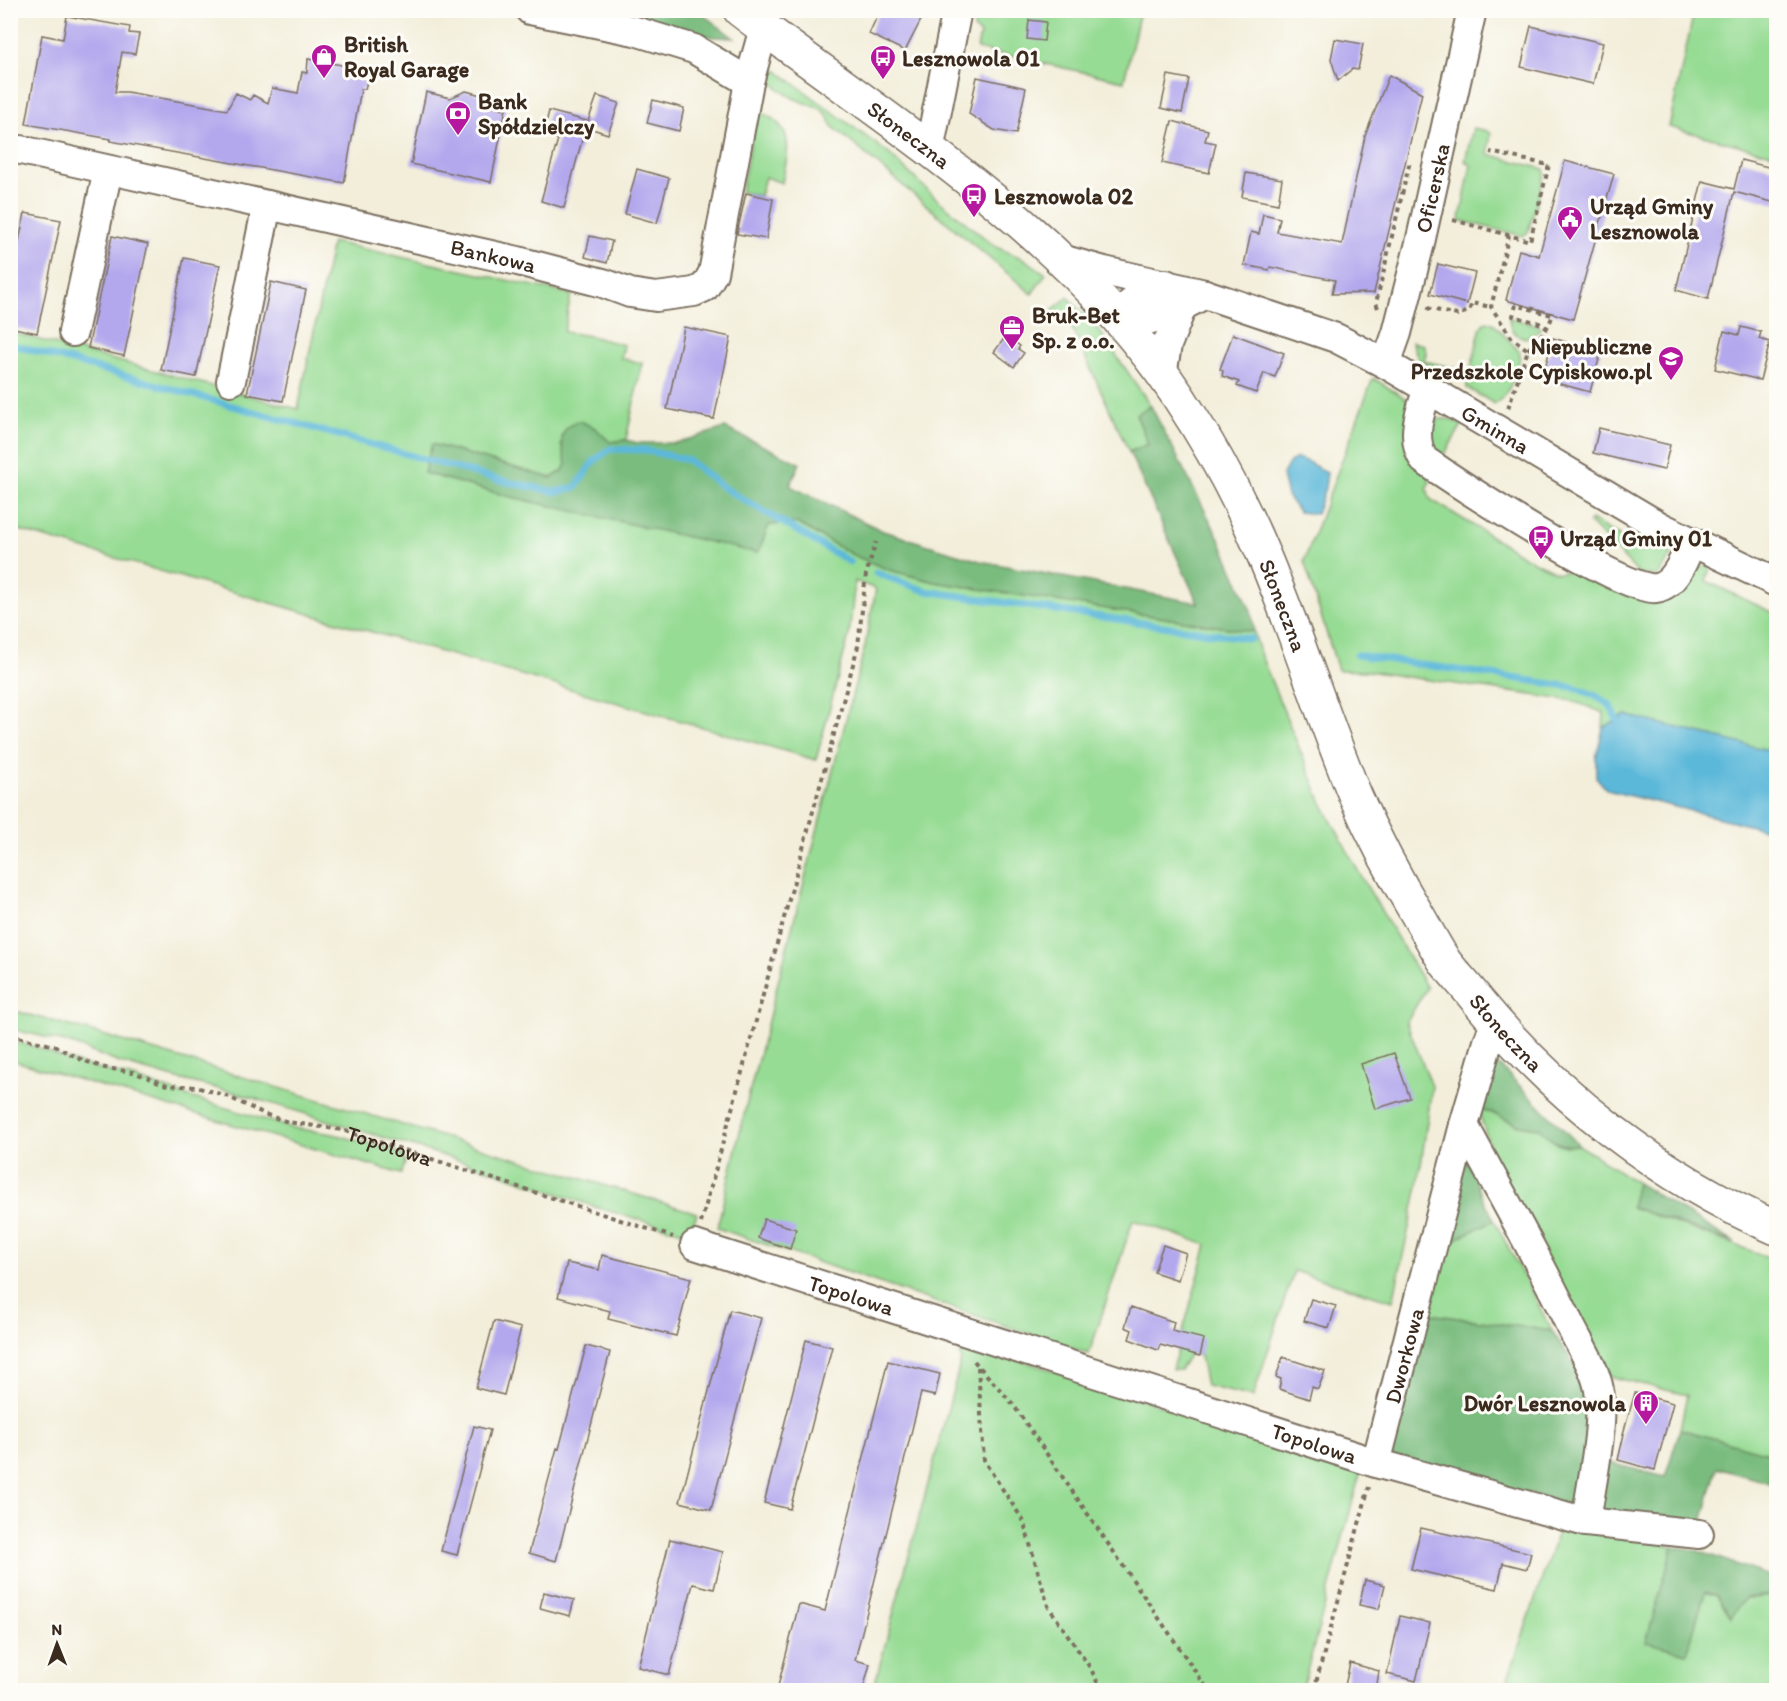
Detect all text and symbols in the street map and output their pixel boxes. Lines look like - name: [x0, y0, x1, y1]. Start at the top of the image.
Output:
- place label: British Royal Garage: [344, 31, 469, 83]
- shop icon: British Royal Garage: [309, 42, 339, 80]
- bus stop icon: Lesznowola 01: [868, 43, 898, 81]
- place label: Lesznowola 01: [902, 45, 1040, 72]
- place label: Bank Spółdzielczy: [478, 88, 595, 140]
- street label: Słoneczna: [862, 95, 956, 175]
- bank icon: Bank Spółdzielczy: [443, 99, 473, 137]
- street label: Oficerska: [1410, 141, 1456, 236]
- bus stop icon: Lesznowola 02: [959, 181, 989, 219]
- place label: Lesznowola 02: [994, 183, 1133, 210]
- place label: Urząd Gminy Lesznowola: [1590, 193, 1714, 245]
- public building icon: Urząd Gminy Lesznowola: [1555, 204, 1585, 242]
- street label: Bankowa: [448, 233, 539, 279]
- place label: Bruk-Bet Sp. z o.o.: [1032, 302, 1121, 354]
- office icon: Bruk-Bet Sp. z o.o.: [997, 313, 1027, 351]
- place label: Niepubliczne Przedszkole Cypiskowo.pl: [1411, 333, 1653, 385]
- school or university icon: Niepubliczne Przedszkole Cypiskowo.pl: [1656, 344, 1686, 382]
- street label: Gminna: [1456, 399, 1534, 460]
- bus stop icon: Urząd Gminy 01: [1526, 523, 1556, 561]
- place label: Urząd Gminy 01: [1560, 525, 1713, 552]
- street label: Słoneczna: [1253, 555, 1313, 656]
- street label: Słoneczna: [1463, 988, 1549, 1078]
- street label: Topolowa: [343, 1119, 436, 1172]
- street label: Topolowa: [805, 1269, 898, 1322]
- street label: Dworkowa: [1379, 1304, 1430, 1407]
- building icon: Dwór Lesznowola: [1631, 1388, 1661, 1426]
- place label: Dwór Lesznowola: [1463, 1390, 1627, 1417]
- street label: Topolowa: [1268, 1417, 1360, 1470]
- north arrow: [27, 1614, 87, 1674]
- text: N: [51, 1620, 62, 1639]

